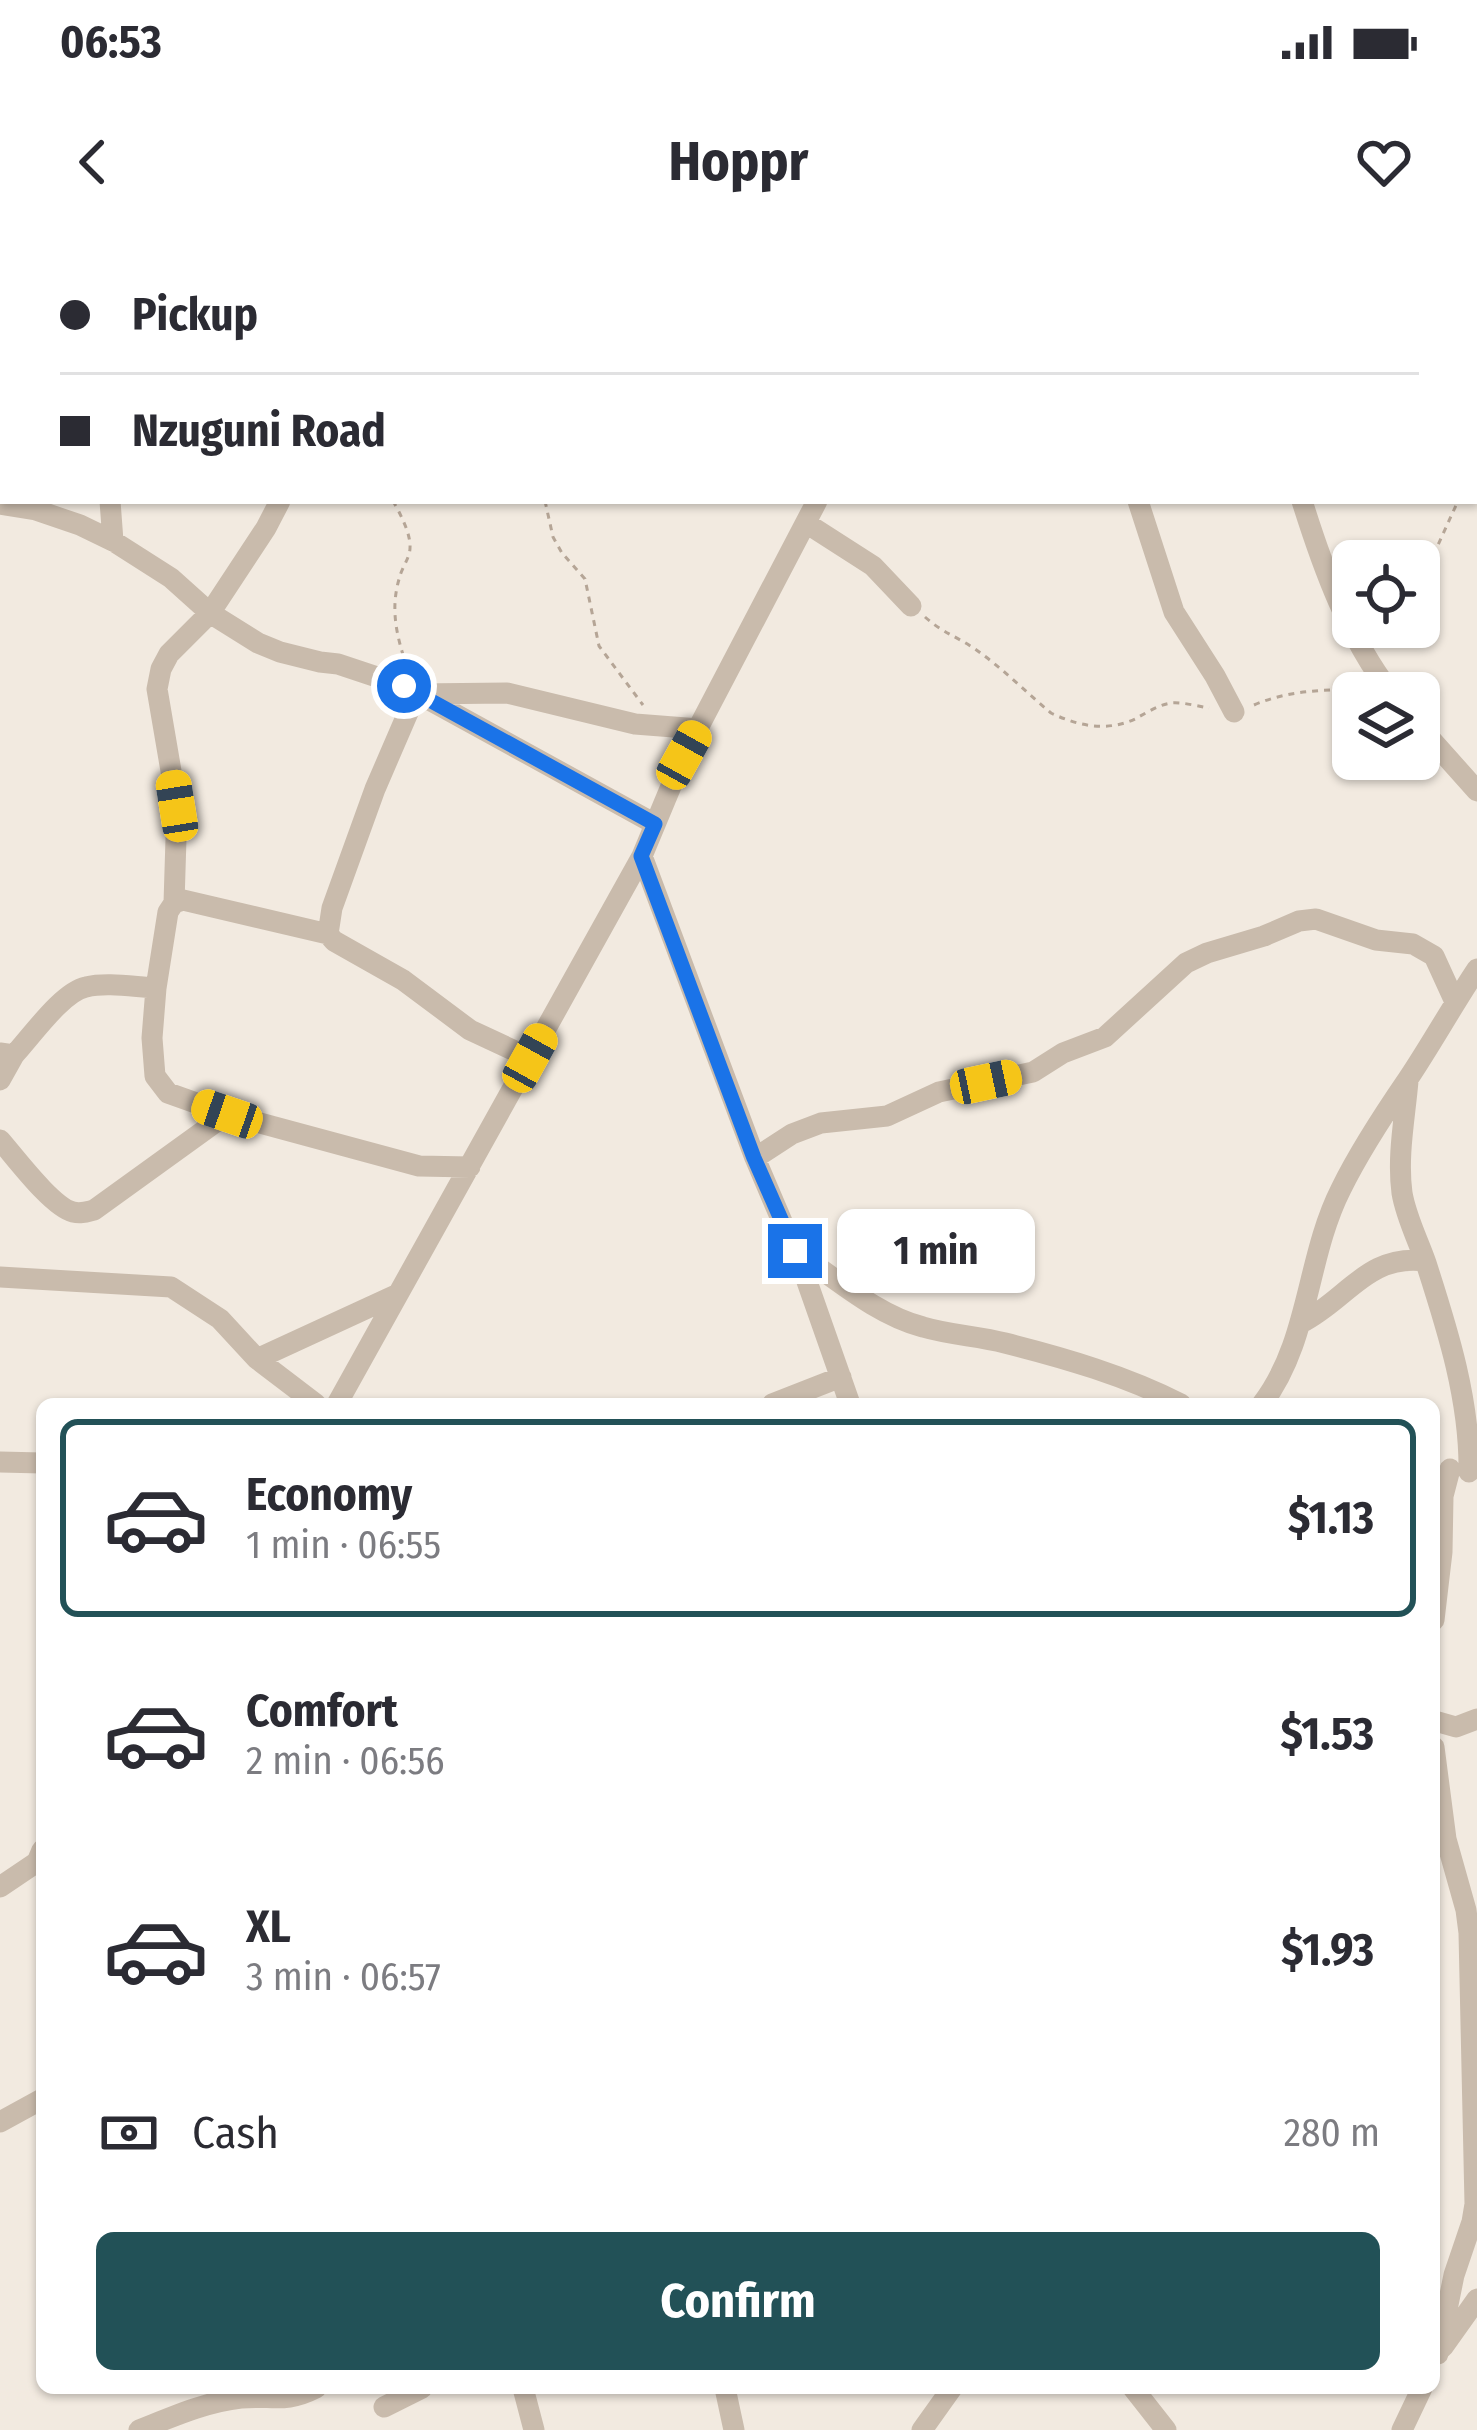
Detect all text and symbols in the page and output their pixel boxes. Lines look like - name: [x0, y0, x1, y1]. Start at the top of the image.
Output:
- text: 06:53: [60, 15, 162, 69]
- icon: back: [60, 129, 126, 195]
- icon: heart: [1351, 129, 1417, 195]
- text: Hoppr: [669, 130, 808, 194]
- text: Pickup: [132, 288, 258, 342]
- text: Nzuguni Road: [132, 404, 386, 458]
- map controls: [1332, 540, 1440, 780]
- button: locate: [1332, 540, 1440, 648]
- route start: [377, 659, 431, 713]
- button: layers: [1332, 672, 1440, 780]
- car: [651, 715, 717, 795]
- car: [154, 768, 200, 844]
- car: [497, 1018, 563, 1098]
- car: [947, 1057, 1025, 1107]
- car: [187, 1085, 267, 1143]
- callout: 1 min: [837, 1209, 1035, 1293]
- route end: [768, 1224, 822, 1278]
- text: 1 min: [894, 1228, 978, 1274]
- icon: car: [102, 1464, 210, 1572]
- text: Economy: [246, 1468, 412, 1522]
- text: $1.13: [1288, 1491, 1374, 1545]
- text: 1 min · 06:55: [246, 1522, 441, 1568]
- icon: car: [102, 1680, 210, 1788]
- text: Comfort: [246, 1684, 398, 1738]
- text: $1.53: [1280, 1707, 1374, 1761]
- text: 2 min · 06:56: [246, 1738, 445, 1784]
- icon: car: [102, 1896, 210, 2004]
- text: XL: [246, 1900, 291, 1954]
- text: $1.93: [1281, 1923, 1374, 1977]
- text: 3 min · 06:57: [246, 1954, 441, 2000]
- icon: cash: [96, 2100, 162, 2166]
- text: Cash: [192, 2106, 279, 2160]
- text: 280 m: [1284, 2110, 1380, 2156]
- button: Confirm: [96, 2232, 1380, 2370]

